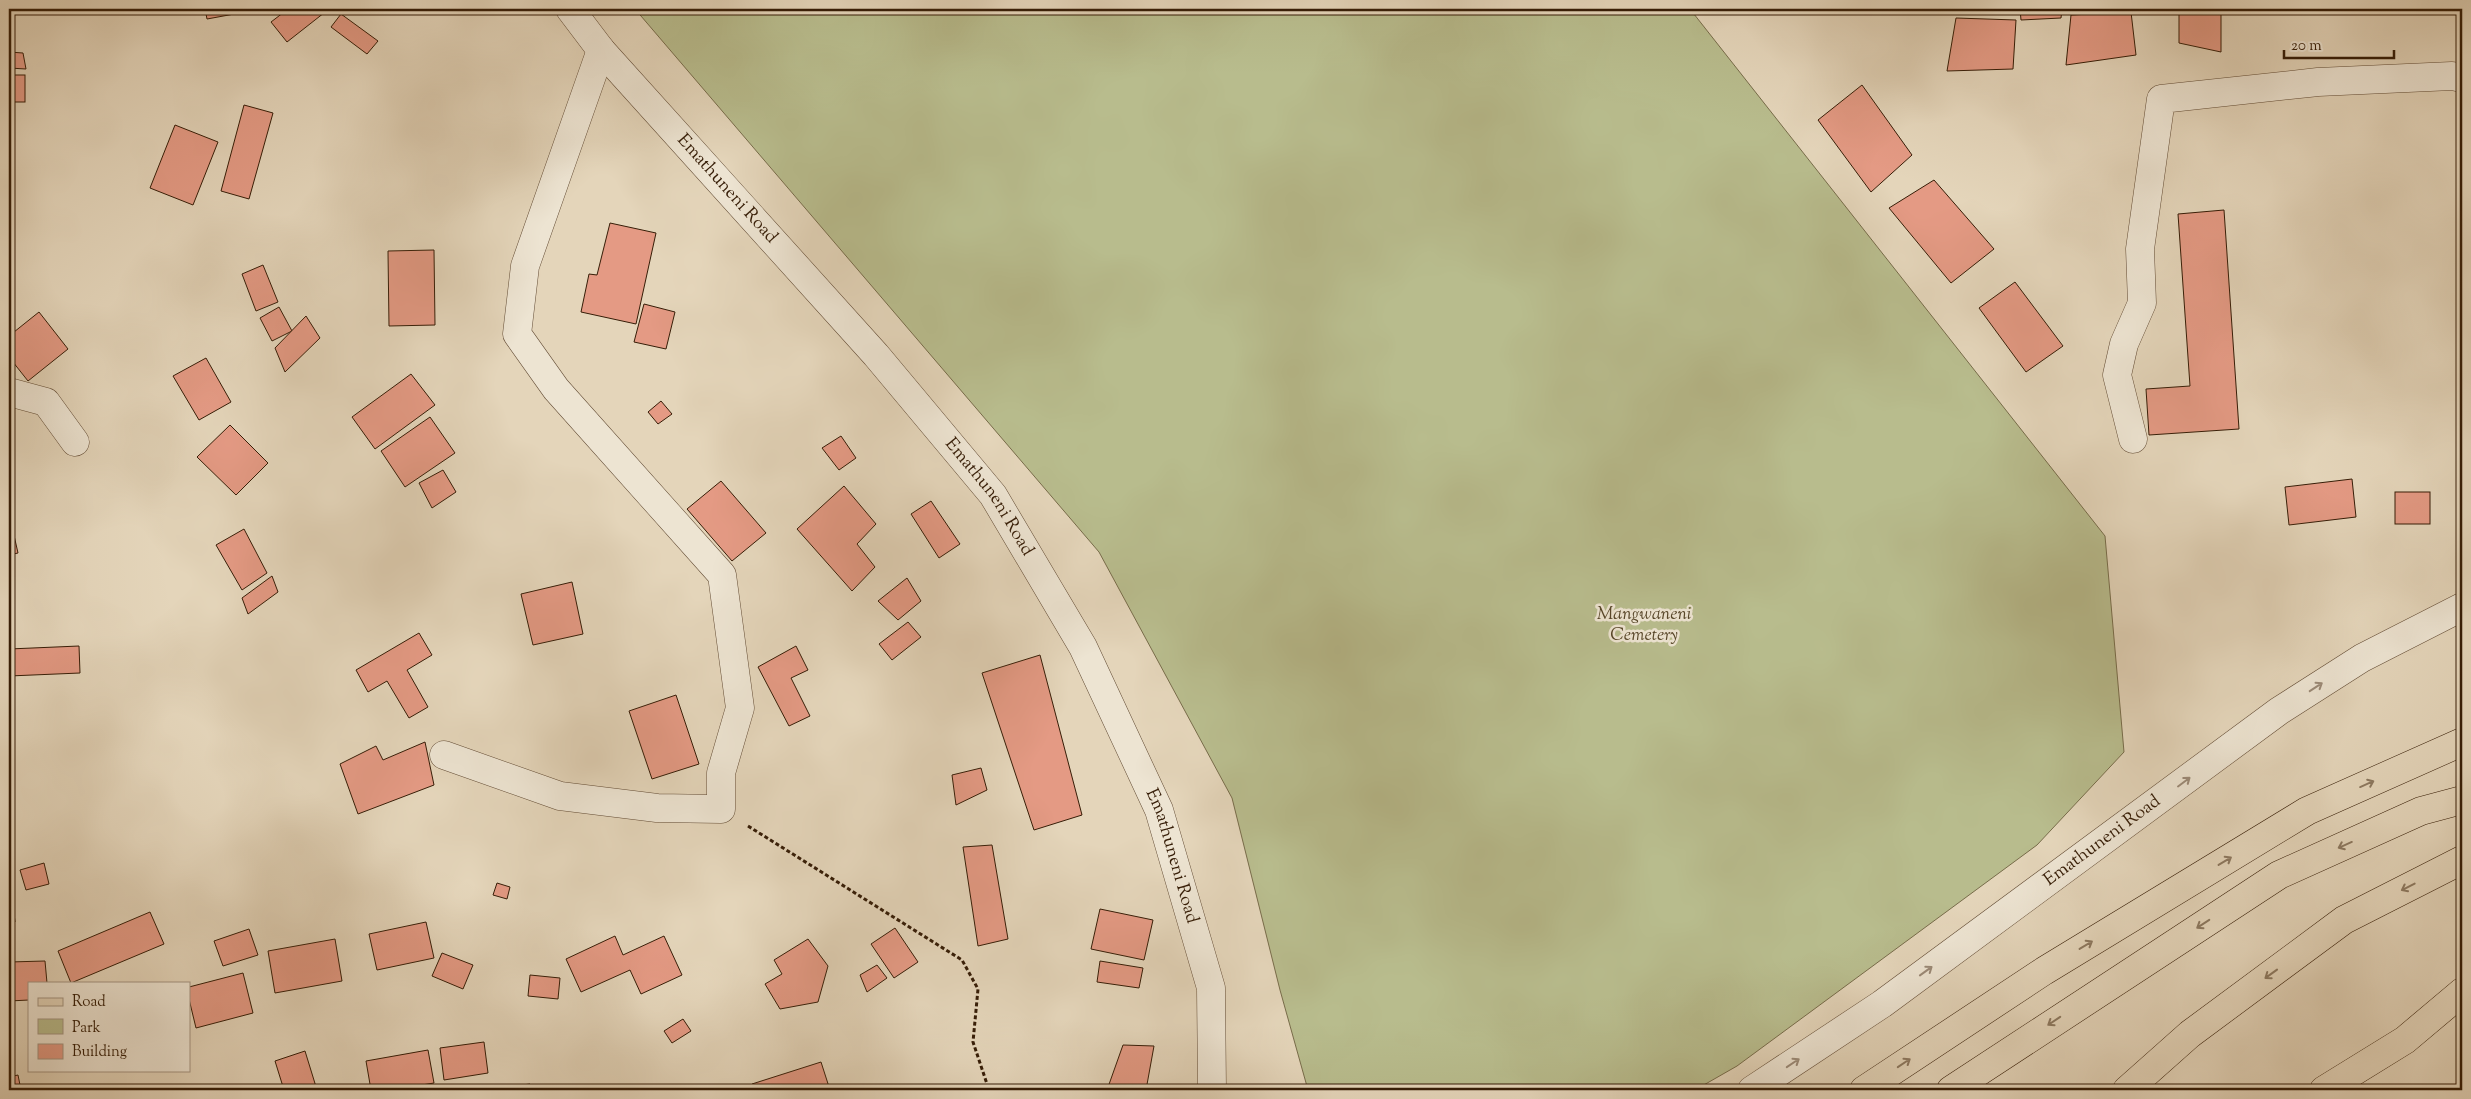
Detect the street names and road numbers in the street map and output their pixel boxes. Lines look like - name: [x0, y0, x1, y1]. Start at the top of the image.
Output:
- street label: Emathuneni Road: [670, 129, 783, 250]
- street label: Emathuneni Road: [938, 433, 1040, 561]
- street label: Emathuneni Road: [1138, 785, 1205, 927]
- street label: Emathuneni Road: [2039, 789, 2167, 893]

